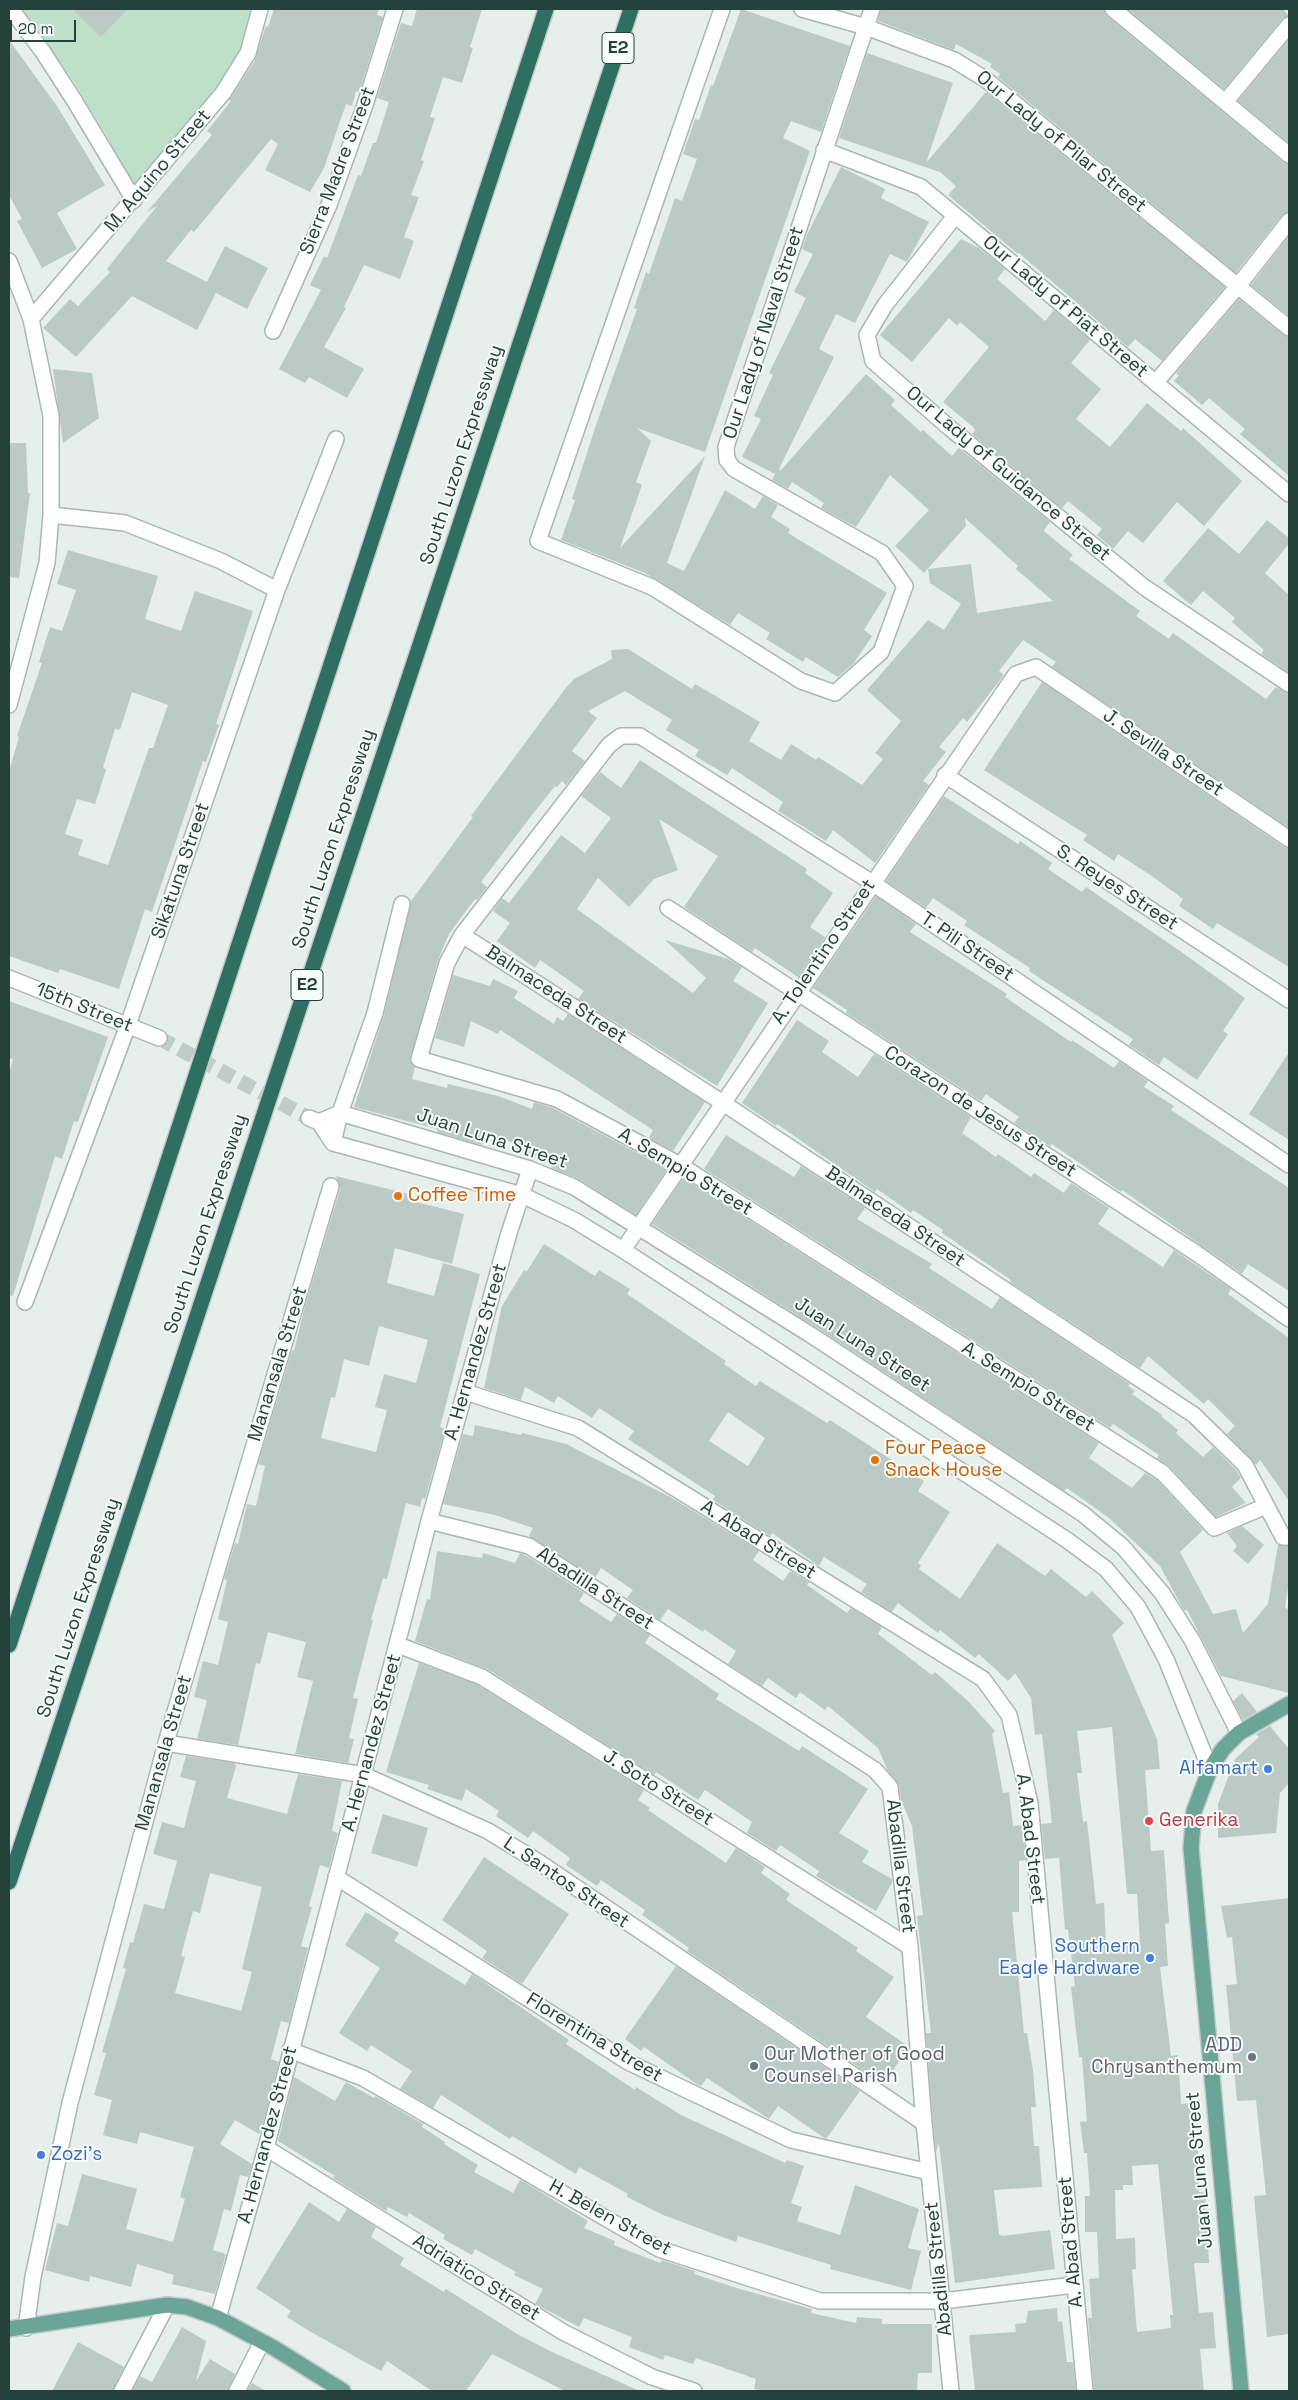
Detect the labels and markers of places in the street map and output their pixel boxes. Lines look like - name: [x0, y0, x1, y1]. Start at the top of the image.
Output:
- place label: Coffee Time: [408, 1185, 516, 1207]
- marker: Coffee Time: [392, 1190, 404, 1202]
- place label: Four Peace Snack House: [885, 1438, 1003, 1482]
- marker: Four Peace Snack House: [869, 1454, 881, 1466]
- place label: Alfamart: [1179, 1758, 1258, 1780]
- marker: Alfamart: [1262, 1763, 1274, 1775]
- place label: Generika: [1159, 1810, 1238, 1832]
- marker: Generika: [1143, 1815, 1155, 1827]
- place label: Southern Eagle Hardware: [999, 1936, 1140, 1980]
- marker: Southern Eagle Hardware: [1144, 1952, 1156, 1964]
- place label: ADD Chrysanthemum: [1091, 2035, 1242, 2079]
- place label: Our Mother of Good Counsel Parish: [764, 2044, 945, 2088]
- marker: ADD Chrysanthemum: [1246, 2051, 1258, 2063]
- marker: Our Mother of Good Counsel Parish: [748, 2060, 760, 2072]
- place label: Zozi's: [51, 2144, 102, 2166]
- marker: Zozi's: [35, 2149, 47, 2161]

